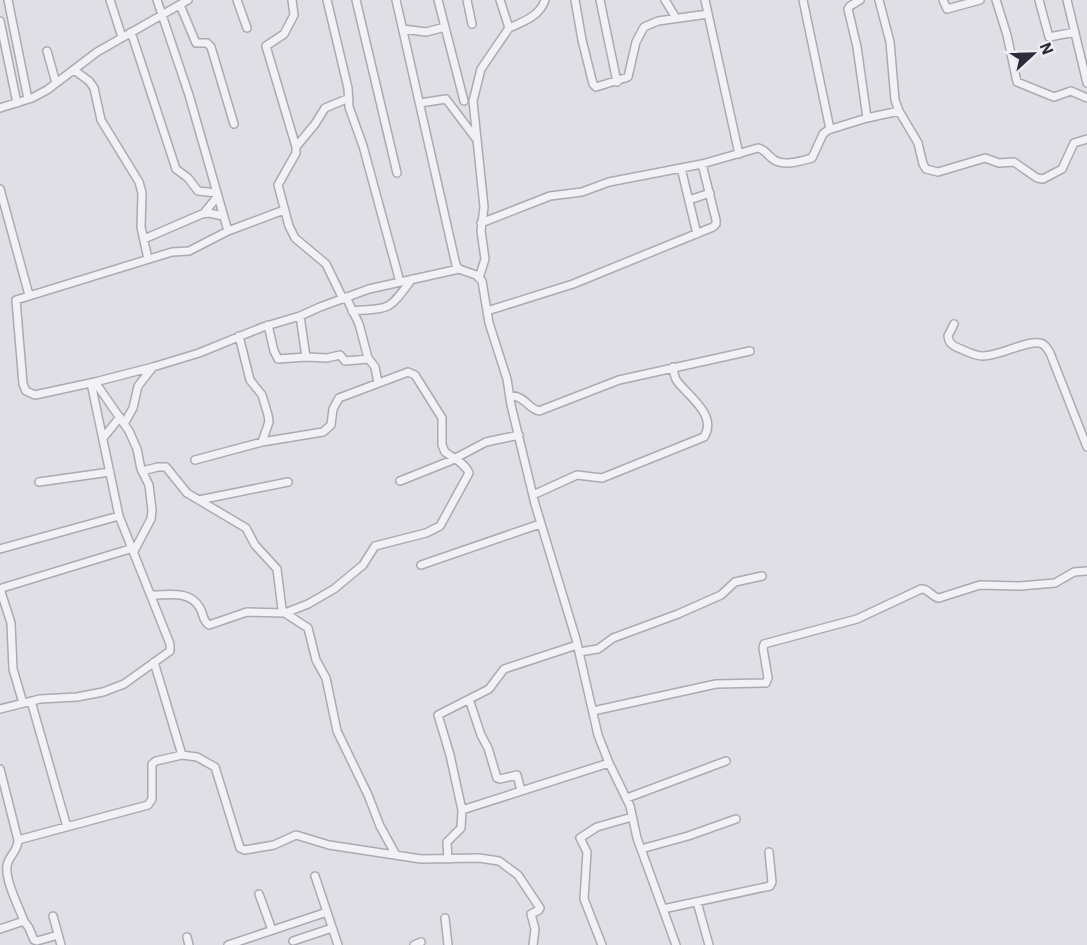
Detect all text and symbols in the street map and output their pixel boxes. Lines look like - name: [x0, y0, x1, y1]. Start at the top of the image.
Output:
- north arrow: [1003, 24, 1063, 84]
- text: N: [1035, 39, 1058, 58]

